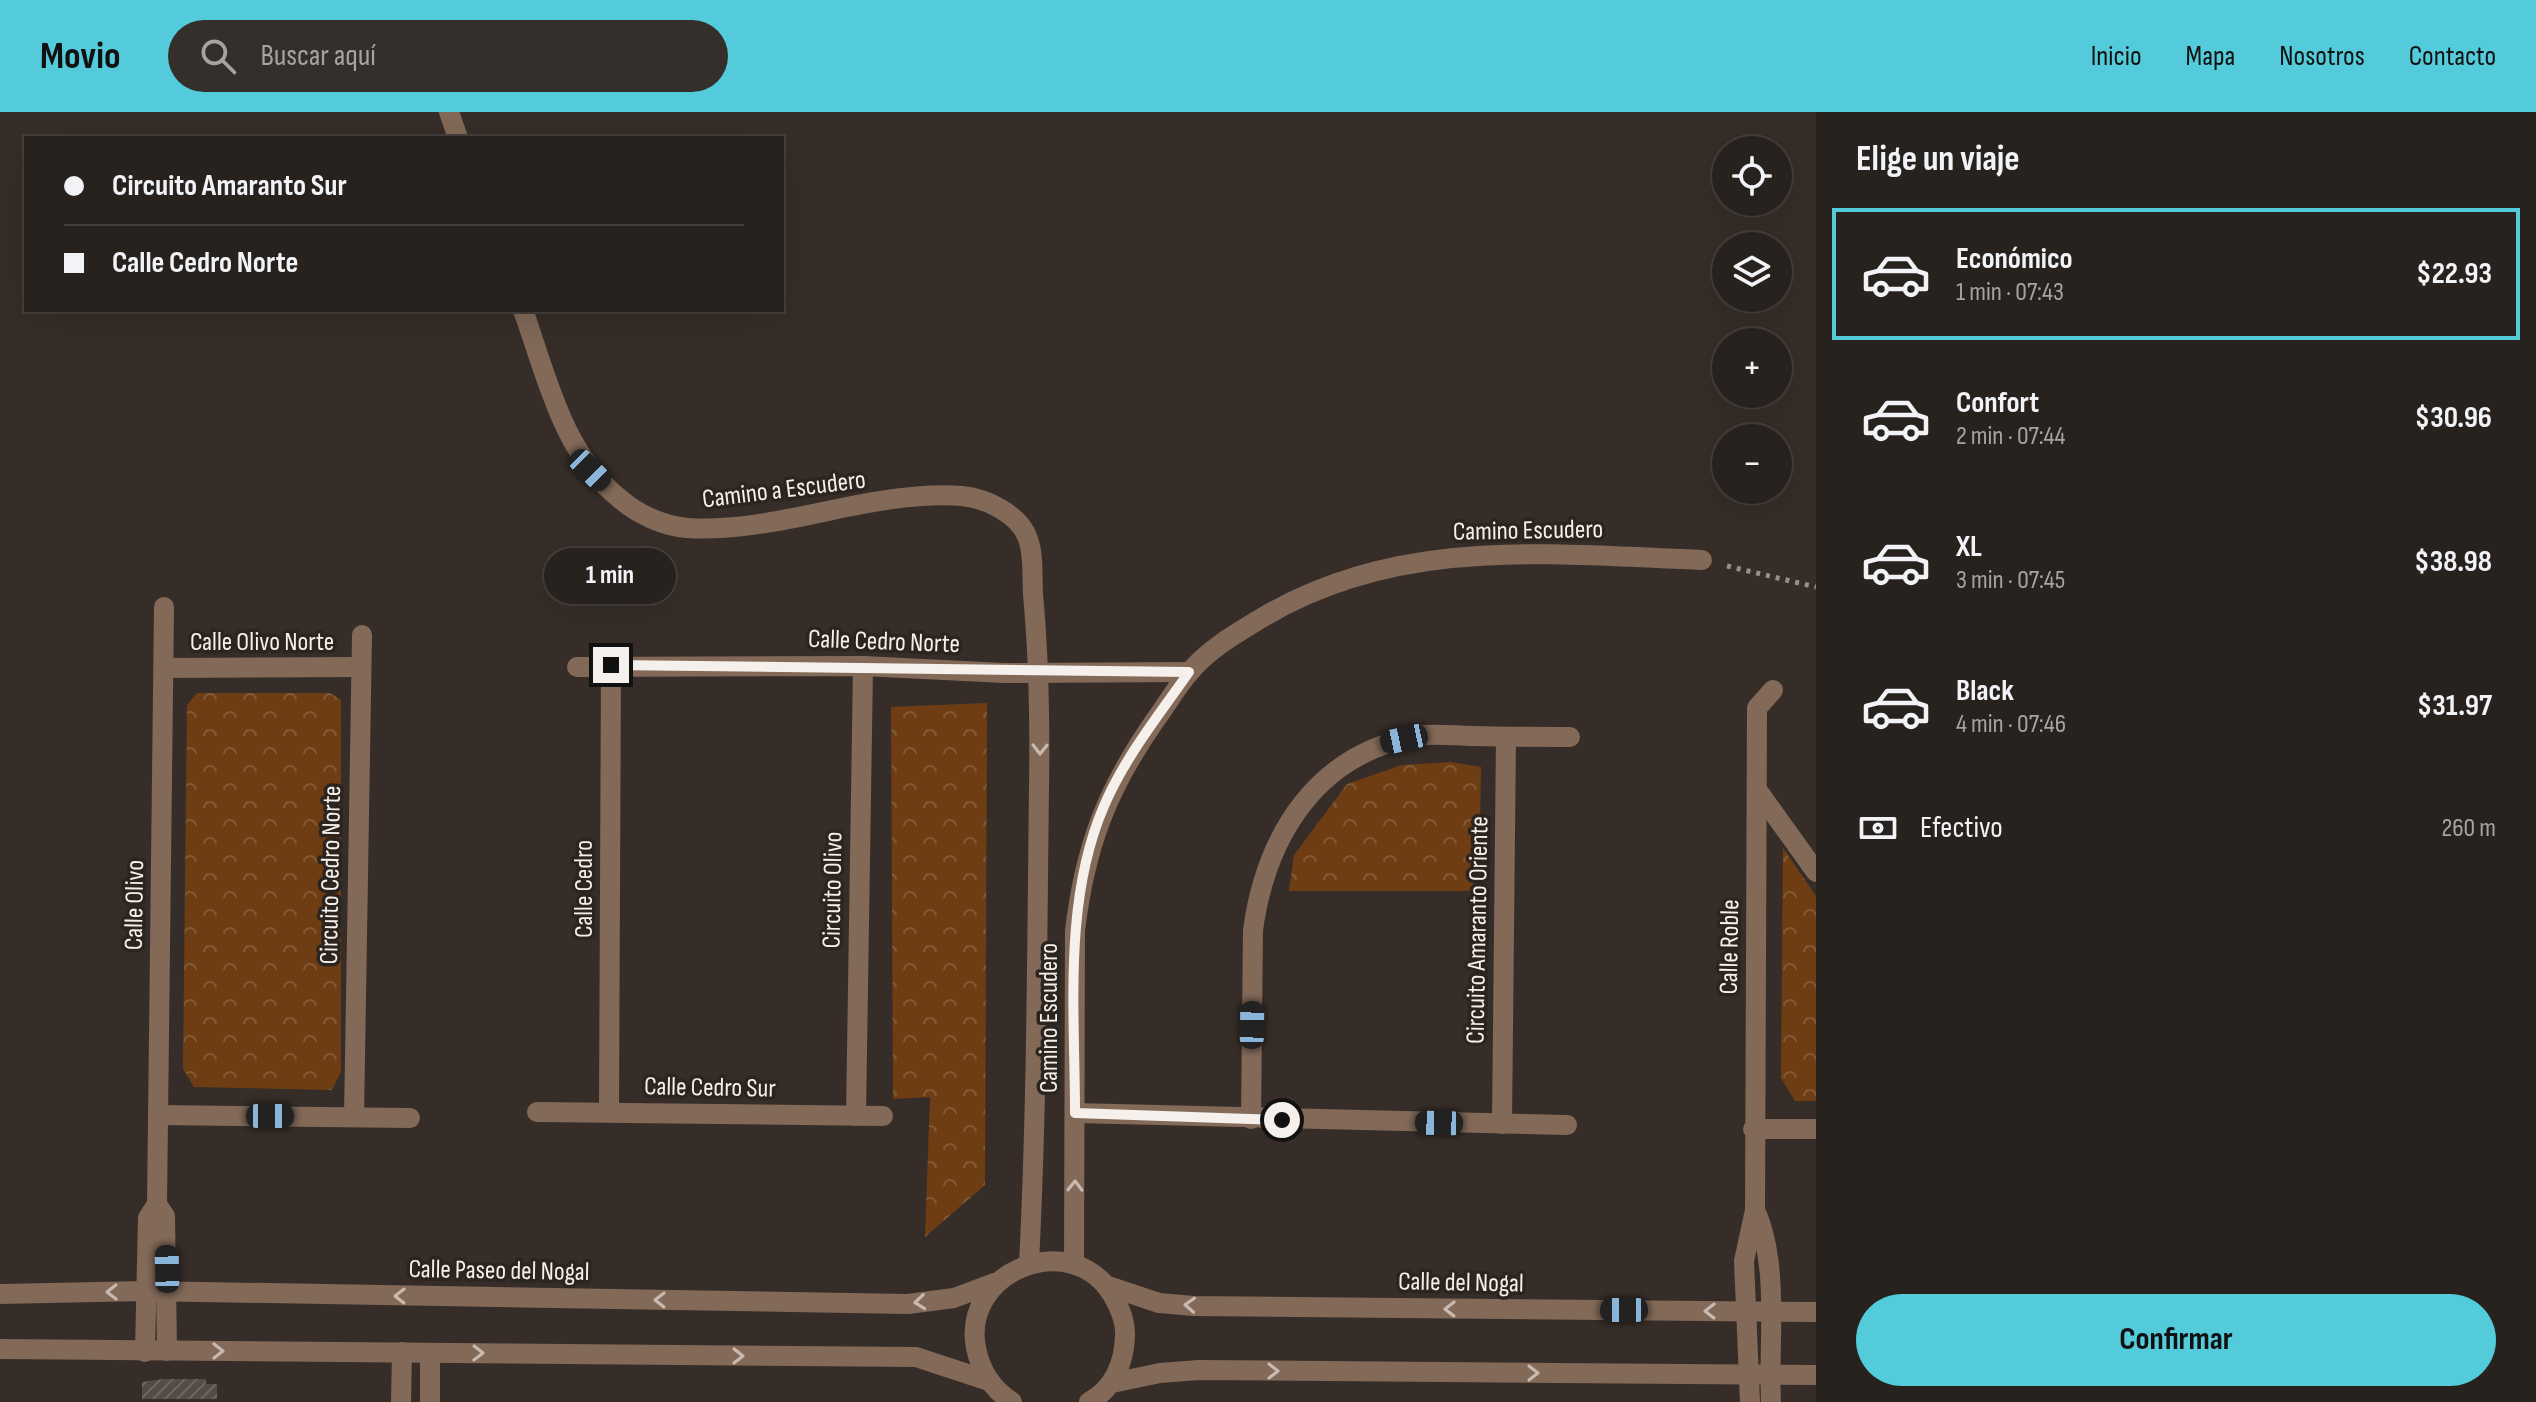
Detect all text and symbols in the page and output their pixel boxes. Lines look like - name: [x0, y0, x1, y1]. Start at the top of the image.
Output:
- search box: [168, 20, 728, 92]
- text: Movio: [40, 34, 120, 79]
- icon: search: [196, 34, 240, 78]
- text: Buscar aquí: [260, 38, 376, 74]
- text: Inicio: [2091, 40, 2142, 73]
- text: Mapa: [2186, 40, 2235, 73]
- text: Nosotros: [2279, 40, 2365, 73]
- text: Contacto: [2409, 40, 2496, 73]
- map controls: [1712, 136, 1792, 504]
- button: locate: [1712, 136, 1792, 216]
- text: Elige un viaje: [1856, 138, 2020, 181]
- text: Circuito Amaranto Sur: [112, 168, 347, 204]
- button: layers: [1712, 232, 1792, 312]
- icon: car: [1860, 238, 1932, 310]
- text: Económico: [1956, 241, 2073, 277]
- text: Calle Cedro Norte: [112, 245, 298, 281]
- text: $22.93: [2416, 256, 2492, 292]
- text: 1 min · 07:43: [1956, 277, 2064, 308]
- button: +: [1712, 328, 1792, 408]
- icon: car: [1860, 382, 1932, 454]
- text: Confort: [1956, 385, 2039, 421]
- text: $30.96: [2415, 400, 2492, 436]
- text: 2 min · 07:44: [1956, 421, 2065, 452]
- button: −: [1712, 424, 1792, 504]
- car: [565, 445, 615, 495]
- street label: Camino a Escudero: [701, 465, 867, 515]
- street label: Camino Escudero: [1453, 514, 1603, 548]
- icon: car: [1860, 526, 1932, 598]
- text: XL: [1956, 529, 1982, 565]
- text: $38.98: [2414, 544, 2492, 580]
- callout: 1 min: [545, 549, 677, 605]
- text: 1 min: [586, 560, 634, 591]
- text: 3 min · 07:45: [1956, 565, 2065, 596]
- street label: Calle Cedro Norte: [807, 624, 961, 660]
- street label: Calle Olivo Norte: [190, 627, 334, 658]
- route end: [593, 647, 629, 683]
- icon: car: [1860, 670, 1932, 742]
- text: Black: [1956, 673, 2014, 709]
- text: $31.97: [2417, 688, 2492, 724]
- text: 4 min · 07:46: [1956, 709, 2066, 740]
- car: [1378, 722, 1430, 756]
- one-way arrow: [1031, 743, 1049, 756]
- street label: Circuito Cedro Norte: [314, 785, 348, 965]
- icon: cash: [1856, 806, 1900, 850]
- text: Efectivo: [1920, 810, 2003, 846]
- text: 260 m: [2441, 813, 2496, 844]
- street label: Circuito Amaranto Oriente: [1461, 816, 1495, 1044]
- street label: Circuito Olivo: [816, 831, 850, 949]
- street label: Calle Cedro: [569, 840, 600, 938]
- street label: Calle Olivo: [119, 860, 151, 950]
- street label: Calle Roble: [1714, 899, 1746, 995]
- street label: Camino Escudero: [1034, 943, 1065, 1093]
- car: [1240, 1001, 1264, 1049]
- street label: Calle Cedro Sur: [644, 1071, 777, 1105]
- route start: [1264, 1102, 1300, 1138]
- car: [246, 1104, 294, 1128]
- car: [1415, 1111, 1463, 1135]
- one-way arrow: [1066, 1179, 1084, 1192]
- car: [155, 1245, 179, 1293]
- street label: Calle Paseo del Nogal: [408, 1254, 590, 1288]
- street label: Calle del Nogal: [1398, 1266, 1524, 1300]
- one-way arrow: [105, 1283, 118, 1300]
- one-way arrow: [393, 1287, 406, 1304]
- one-way arrow: [653, 1291, 666, 1309]
- one-way arrow: [913, 1294, 926, 1311]
- button: Confirmar: [1856, 1294, 2496, 1386]
- one-way arrow: [1183, 1297, 1196, 1314]
- car: [1600, 1298, 1648, 1322]
- one-way arrow: [1443, 1300, 1456, 1318]
- one-way arrow: [1703, 1302, 1716, 1320]
- one-way arrow: [212, 1342, 225, 1360]
- one-way arrow: [472, 1344, 485, 1362]
- one-way arrow: [732, 1347, 745, 1365]
- one-way arrow: [1267, 1362, 1280, 1380]
- one-way arrow: [1527, 1364, 1540, 1381]

